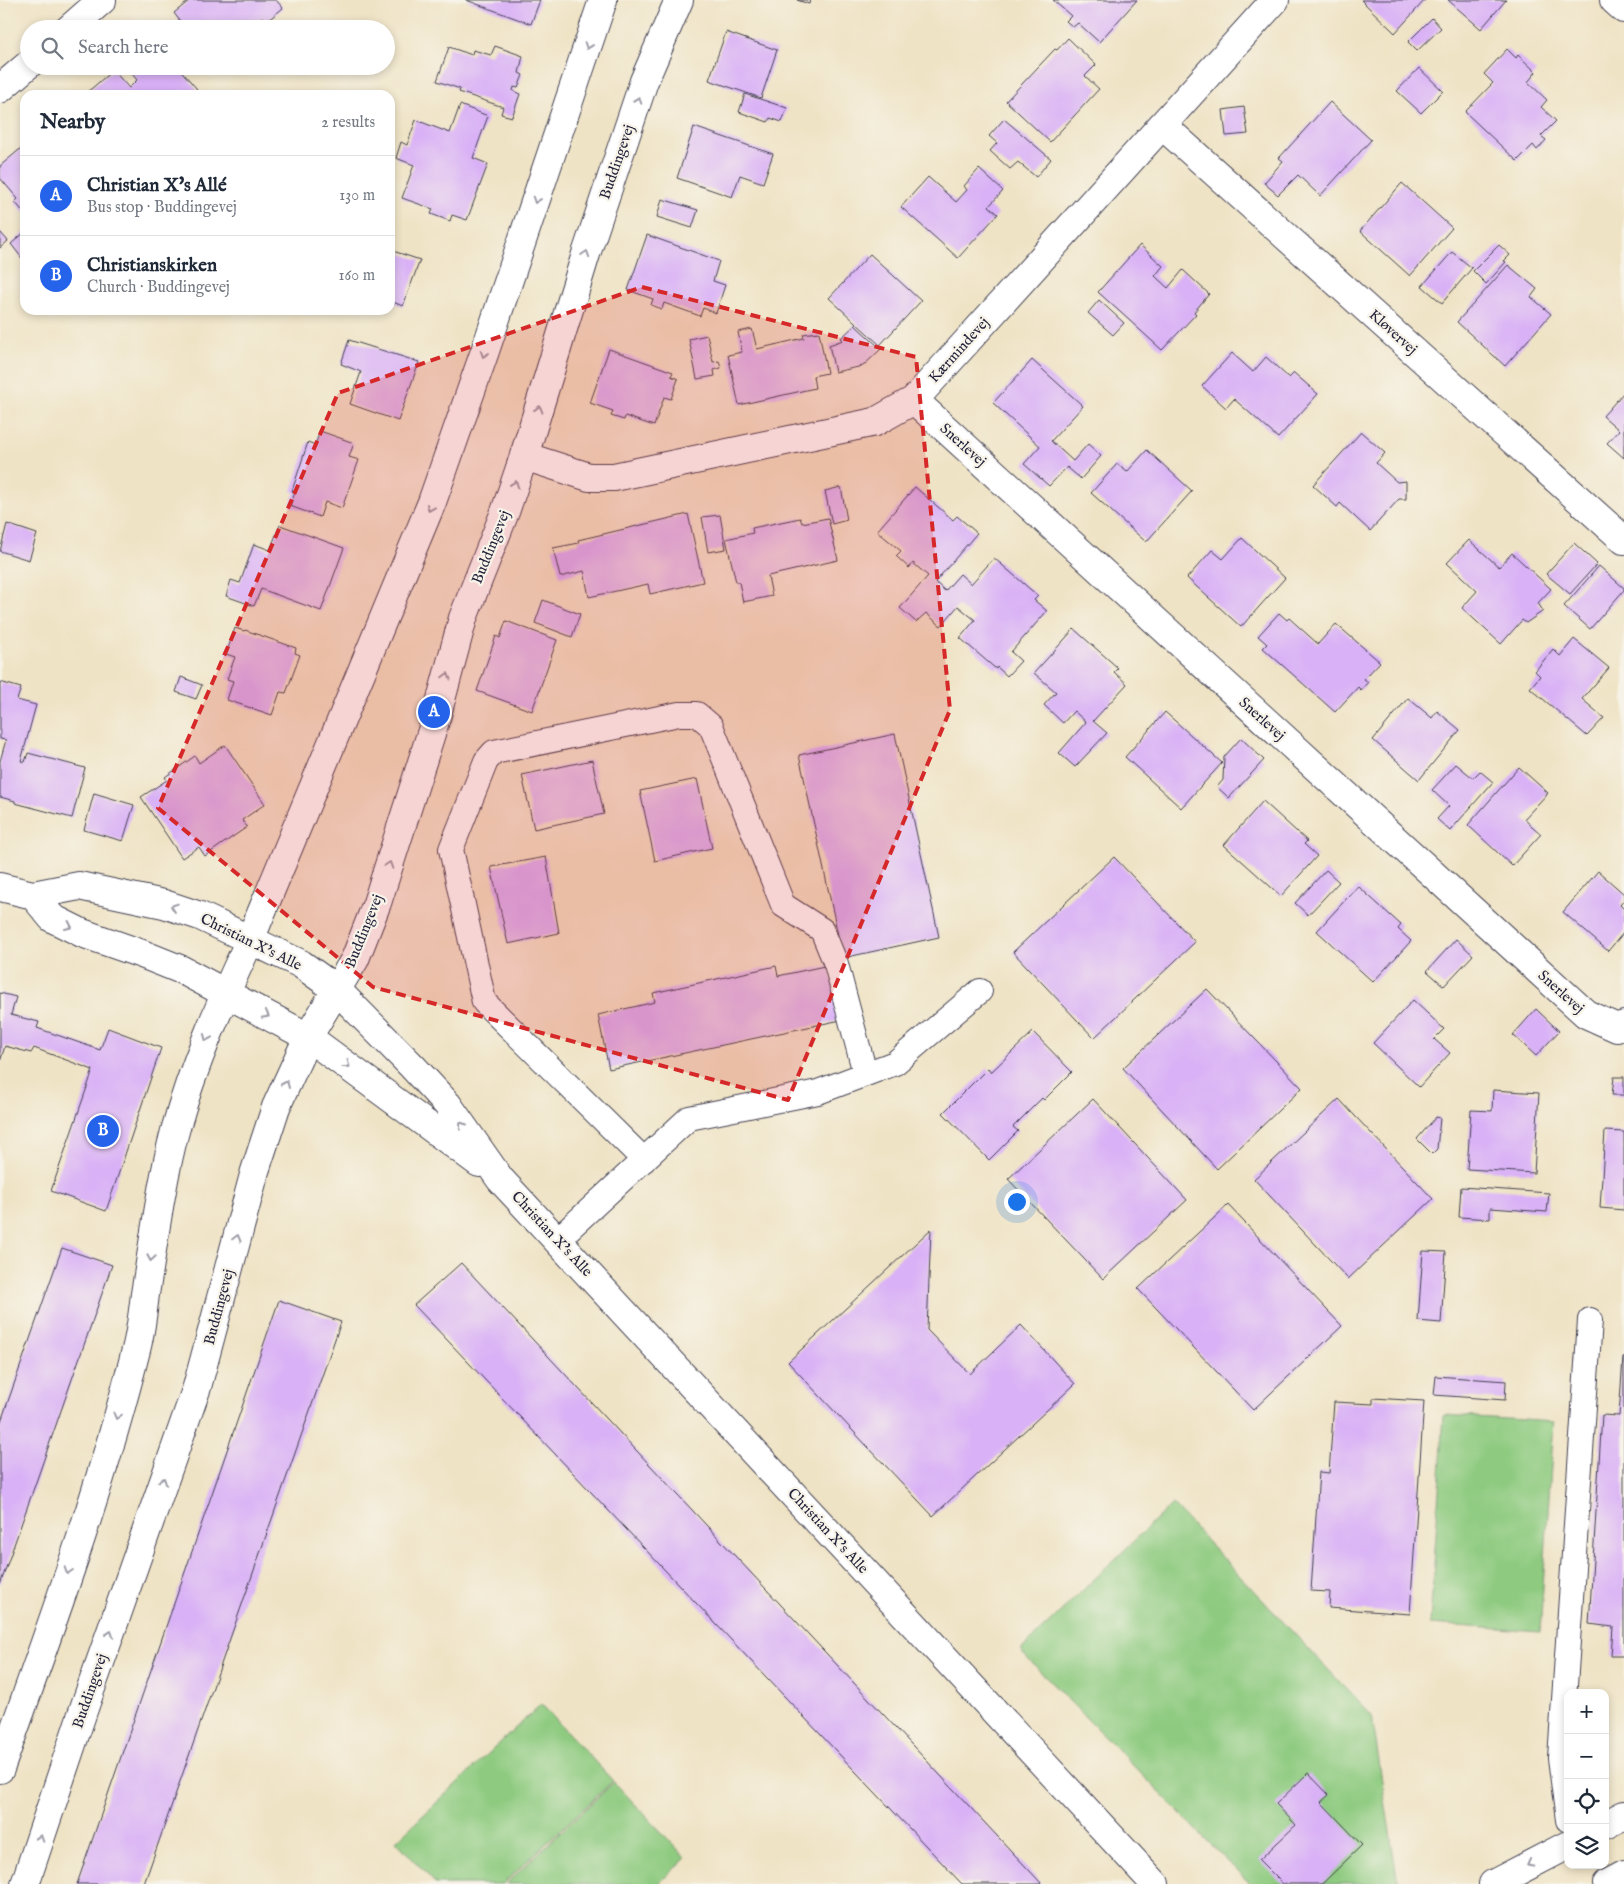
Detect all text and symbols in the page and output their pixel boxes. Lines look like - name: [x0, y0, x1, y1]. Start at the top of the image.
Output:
- search box: [20, 20, 395, 75]
- icon: search: [38, 34, 66, 62]
- text: Search here: [78, 36, 169, 60]
- one-way arrow: [584, 42, 594, 50]
- one-way arrow: [632, 96, 642, 104]
- text: Nearby: [40, 109, 105, 136]
- text: 2 results: [321, 113, 375, 133]
- street label: Buddingevej: [595, 122, 639, 202]
- text: Christian X's Allé: [87, 174, 227, 198]
- text: A: [51, 186, 61, 206]
- text: 130 m: [339, 186, 375, 206]
- one-way arrow: [532, 196, 542, 204]
- text: Bus stop · Buddingevej: [87, 198, 237, 218]
- one-way arrow: [580, 250, 590, 258]
- text: Christianskirken: [87, 254, 217, 278]
- text: B: [51, 266, 61, 286]
- text: 160 m: [339, 266, 375, 286]
- text: Church · Buddingevej: [87, 278, 230, 298]
- street label: Kløvervej: [1365, 305, 1421, 359]
- street label: Kærmindevej: [925, 313, 993, 387]
- one-way arrow: [480, 350, 490, 358]
- one-way arrow: [533, 405, 543, 414]
- street label: Snerlevej: [936, 419, 990, 471]
- one-way arrow: [509, 480, 519, 489]
- one-way arrow: [426, 503, 436, 511]
- street label: Buddingevej: [468, 507, 514, 587]
- one-way arrow: [441, 671, 452, 680]
- pin: A: [418, 693, 450, 731]
- street label: Snerlevej: [1235, 693, 1289, 745]
- one-way arrow: [384, 861, 394, 869]
- street label: Buddingevej: [341, 891, 387, 971]
- one-way arrow: [170, 903, 178, 913]
- street label: Christian X's Alle: [197, 909, 305, 975]
- one-way arrow: [64, 920, 73, 930]
- street label: Snerlevej: [1534, 966, 1588, 1018]
- one-way arrow: [261, 1009, 270, 1019]
- one-way arrow: [203, 1034, 213, 1042]
- one-way arrow: [341, 1059, 351, 1068]
- one-way arrow: [280, 1080, 291, 1089]
- pin: B: [87, 1112, 119, 1150]
- one-way arrow: [459, 1121, 468, 1131]
- street label: Christian X's Alle: [507, 1187, 597, 1281]
- your location: [1004, 1189, 1030, 1215]
- one-way arrow: [231, 1235, 241, 1243]
- one-way arrow: [147, 1253, 157, 1262]
- street label: Buddingevej: [200, 1267, 238, 1347]
- one-way arrow: [112, 1412, 123, 1421]
- one-way arrow: [157, 1477, 167, 1486]
- street label: Christian X's Alle: [783, 1484, 873, 1578]
- one-way arrow: [64, 1566, 74, 1575]
- one-way arrow: [104, 1631, 114, 1639]
- street label: Buddingevej: [68, 1651, 112, 1731]
- map controls: [1564, 1689, 1609, 1869]
- button: +: [1564, 1689, 1609, 1734]
- button: −: [1564, 1734, 1609, 1779]
- button: locate: [1564, 1779, 1609, 1824]
- button: layers: [1564, 1824, 1609, 1869]
- one-way arrow: [34, 1834, 44, 1843]
- one-way arrow: [1527, 1858, 1536, 1868]

